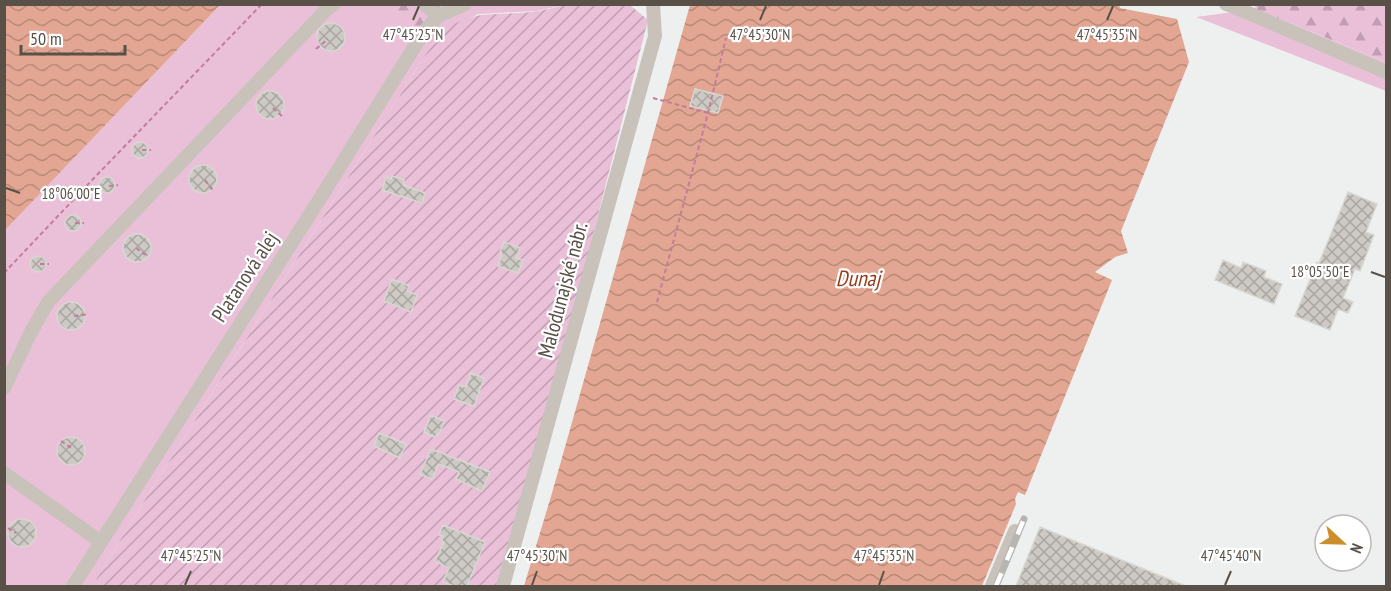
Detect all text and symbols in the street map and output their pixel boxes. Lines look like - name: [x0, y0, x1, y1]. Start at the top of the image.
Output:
- scale bar: [21, 18, 124, 56]
- text: 47°45'25"N: [383, 25, 443, 44]
- text: 47°45'30"N: [730, 25, 790, 44]
- text: 47°45'35"N: [1077, 25, 1137, 44]
- text: 50 m: [30, 27, 62, 50]
- text: 18°06'00"E: [41, 184, 101, 203]
- street label: Malodunajské nábr.: [531, 219, 594, 361]
- street label: Platanová alej: [205, 226, 284, 327]
- text: 18°05'50"E: [1290, 262, 1350, 281]
- water label: Dunaj: [836, 264, 883, 292]
- north arrow: [1313, 513, 1373, 573]
- text: N: [1346, 541, 1368, 556]
- text: 47°45'25"N: [161, 546, 221, 565]
- text: 47°45'30"N: [507, 546, 567, 565]
- text: 47°45'35"N: [854, 546, 914, 565]
- text: 47°45'40"N: [1201, 546, 1261, 565]

